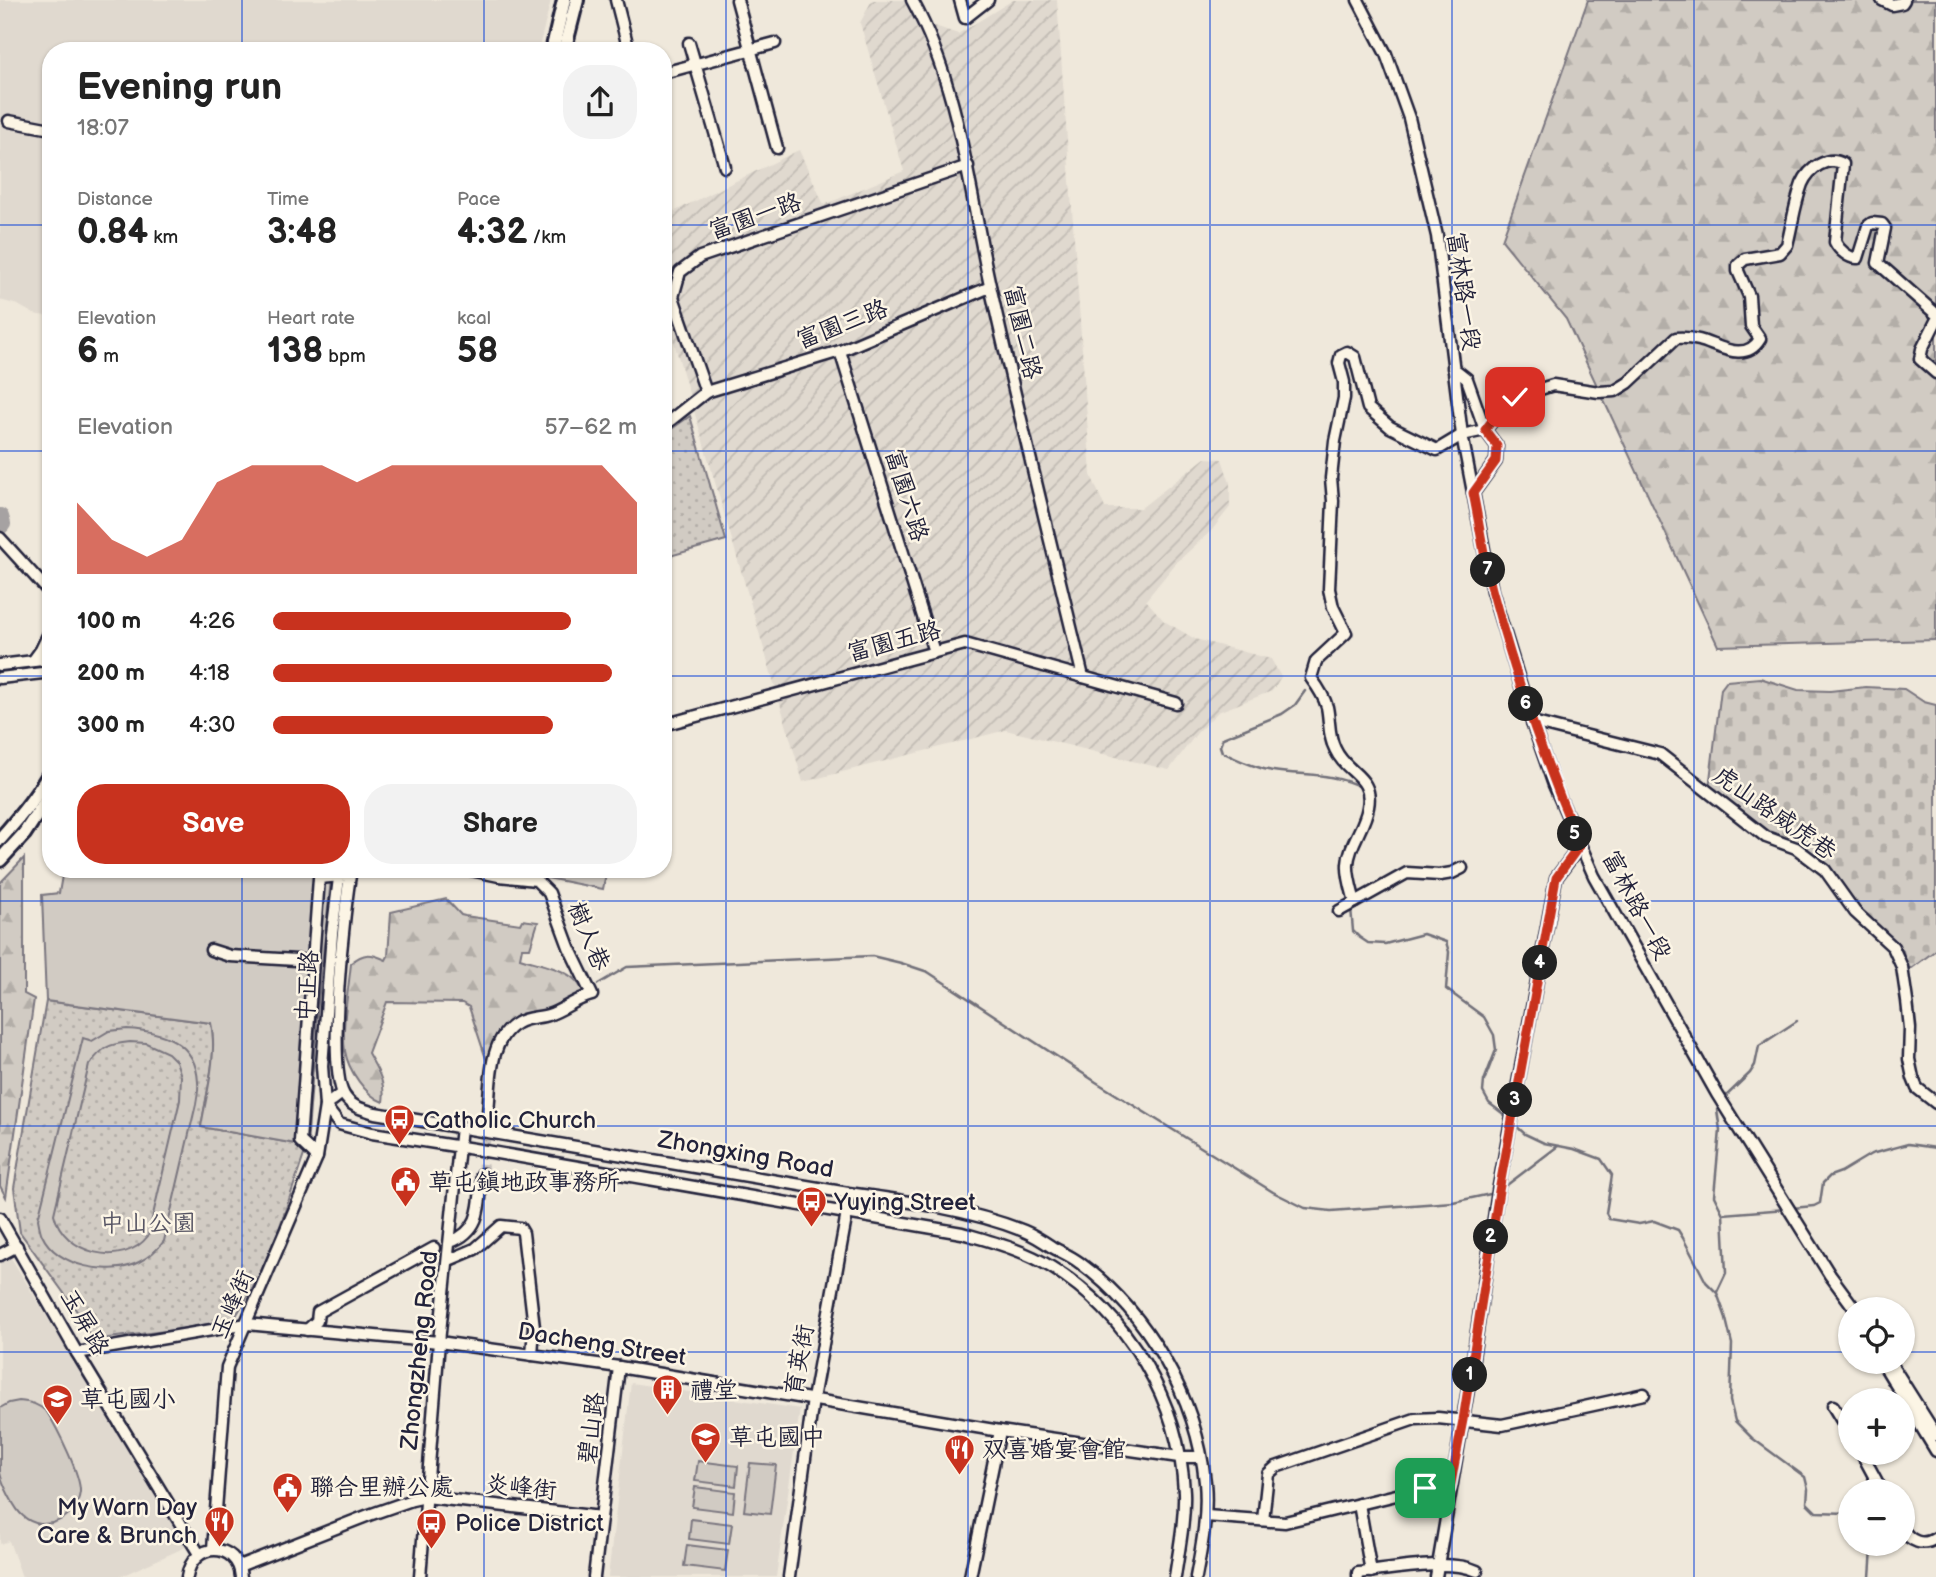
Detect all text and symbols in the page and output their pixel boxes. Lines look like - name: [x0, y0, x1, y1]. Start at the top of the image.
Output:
- text: Evening run: [77, 65, 282, 110]
- button: share: [563, 65, 637, 139]
- text: 18:07: [77, 114, 129, 142]
- street label: 富園一路: [705, 187, 805, 246]
- text: Distance: [77, 188, 153, 211]
- text: Time: [267, 188, 309, 211]
- text: Pace: [457, 188, 500, 211]
- text: 0.84: [77, 211, 148, 254]
- text: 3:48: [267, 211, 338, 254]
- text: 4:32: [457, 211, 527, 254]
- text: km: [148, 226, 178, 249]
- text: /km: [527, 226, 566, 249]
- street label: 富林路一段: [1441, 230, 1486, 353]
- street label: 富園二路: [998, 282, 1047, 382]
- street label: 富園三路: [792, 294, 892, 355]
- text: Elevation: [77, 307, 156, 330]
- text: Heart rate: [267, 307, 355, 330]
- text: kcal: [457, 307, 491, 330]
- text: 6: [77, 330, 98, 373]
- text: 138: [267, 330, 323, 373]
- text: 58: [457, 330, 498, 373]
- text: m: [98, 345, 119, 368]
- text: bpm: [323, 345, 366, 368]
- pin: [1485, 367, 1545, 427]
- icon: check: [1496, 378, 1534, 416]
- text: Elevation: [77, 413, 173, 441]
- text: 57–62 m: [545, 413, 637, 441]
- street label: 富園六路: [879, 445, 934, 545]
- pin: 7: [1470, 552, 1506, 588]
- text: 7: [1482, 558, 1493, 581]
- text: 100 m: [77, 607, 141, 635]
- text: 4:26: [189, 607, 235, 635]
- street label: 富園五路: [844, 615, 944, 668]
- text: 200 m: [77, 659, 145, 687]
- text: 4:18: [189, 659, 230, 687]
- pin: 6: [1508, 686, 1544, 722]
- text: 6: [1520, 692, 1531, 715]
- text: 300 m: [77, 711, 145, 739]
- text: 4:30: [189, 711, 235, 739]
- street label: 虎山路威虎巷: [1707, 760, 1842, 867]
- button: Save: [77, 784, 350, 864]
- button: Share: [364, 784, 637, 864]
- pin: 5: [1558, 816, 1592, 852]
- text: 5: [1569, 822, 1580, 845]
- street label: 富林路一段: [1596, 845, 1678, 965]
- street label: 樹人巷: [561, 897, 616, 975]
- pin: 4: [1522, 946, 1558, 981]
- street label: 中正路: [291, 949, 324, 1023]
- text: 4: [1534, 951, 1545, 974]
- pin: 3: [1498, 1082, 1532, 1118]
- text: 3: [1509, 1088, 1520, 1111]
- bus stop icon: Catholic Church: [383, 1103, 417, 1147]
- place label: Catholic Church: [423, 1106, 596, 1135]
- street label: Zhongxing Road: [655, 1125, 836, 1184]
- public building icon: 草屯鎮地政事務所: [388, 1165, 422, 1209]
- place label: 草屯鎮地政事務所: [428, 1168, 620, 1197]
- bus stop icon: Yuying Street: [794, 1185, 828, 1229]
- place label: Yuying Street: [833, 1188, 977, 1217]
- park label: 中山公園: [100, 1209, 196, 1238]
- pin: 2: [1474, 1220, 1508, 1254]
- text: 2: [1485, 1225, 1496, 1248]
- street label: Zhongzheng Road: [395, 1249, 444, 1452]
- street label: 玉峰街: [205, 1265, 260, 1343]
- street label: 玉屏路: [54, 1284, 115, 1361]
- map controls: [1838, 1297, 1915, 1556]
- button: locate: [1838, 1297, 1915, 1374]
- street label: Dacheng Street: [516, 1317, 689, 1372]
- street label: 育英街: [779, 1322, 820, 1398]
- pin: 1: [1452, 1358, 1488, 1392]
- text: 1: [1466, 1363, 1474, 1386]
- building icon: 禮堂: [650, 1373, 684, 1417]
- place label: 禮堂: [690, 1376, 738, 1405]
- school or university icon: 草屯國小: [40, 1382, 74, 1426]
- place label: 草屯國小: [80, 1385, 176, 1414]
- button: +: [1838, 1388, 1915, 1465]
- street label: 碧山路: [573, 1391, 610, 1466]
- school or university icon: 草屯國中: [689, 1420, 723, 1464]
- place label: 草屯國中: [729, 1423, 825, 1452]
- restaurant icon: 双喜婚宴會館: [942, 1432, 976, 1476]
- place label: 双喜婚宴會館: [982, 1435, 1126, 1464]
- pin: [1395, 1458, 1455, 1518]
- street label: 炎峰街: [484, 1469, 558, 1506]
- icon: arrive: [1406, 1469, 1444, 1507]
- public building icon: 聯合里辦公處: [270, 1470, 304, 1514]
- place label: 聯合里辦公處: [310, 1473, 454, 1502]
- button: −: [1838, 1479, 1915, 1556]
- place label: My Warn Day Care & Brunch: [37, 1493, 197, 1550]
- restaurant icon: My Warn Day Care & Brunch: [203, 1504, 237, 1548]
- bus stop icon: Police District: [415, 1506, 449, 1550]
- place label: Police District: [455, 1509, 605, 1538]

